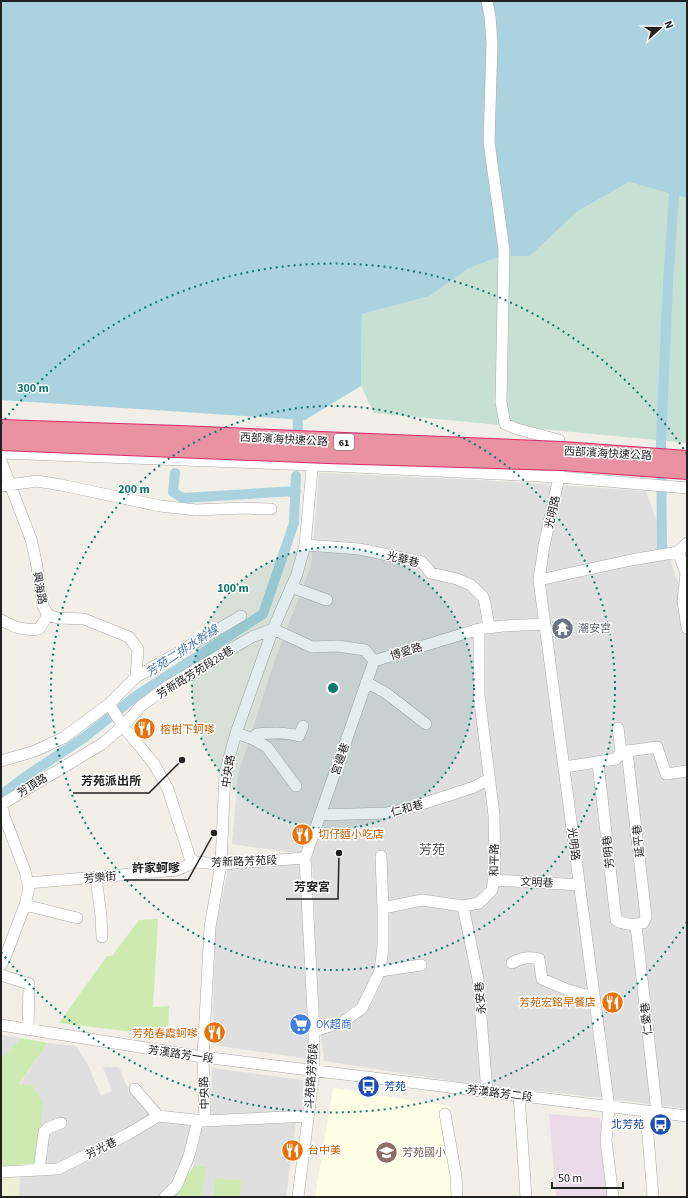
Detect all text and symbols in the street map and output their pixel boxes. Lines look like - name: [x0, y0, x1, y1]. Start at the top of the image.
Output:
- north arrow: [640, 8, 680, 48]
- text: N: [661, 18, 677, 31]
- text: 300 m: [17, 380, 49, 397]
- street label: 西部濱海快速公路: [240, 430, 328, 449]
- road number: 61: [334, 434, 354, 450]
- street label: 西部濱海快速公路: [564, 444, 652, 463]
- text: 200 m: [118, 481, 150, 498]
- street label: 光明路: [541, 494, 564, 530]
- street label: 光華巷: [385, 548, 421, 571]
- street label: 興海路: [29, 571, 50, 606]
- text: 100 m: [217, 580, 249, 597]
- temple icon: 潮安宮: [550, 615, 576, 641]
- water label: 芳苑二排水幹線: [142, 620, 224, 681]
- place label: 潮安宮: [578, 621, 611, 636]
- street label: 博愛路: [388, 639, 424, 663]
- street label: 芳新路芳苑段28巷: [154, 643, 237, 702]
- centre of rings: [326, 681, 340, 695]
- restaurant icon: 榕樹下蚵嗲: [131, 716, 157, 742]
- place label: 榕樹下蚵嗲: [160, 722, 215, 737]
- street label: 宮邊巷: [328, 741, 353, 777]
- street label: 中央路: [219, 754, 238, 789]
- callout: 芳苑派出所: [73, 769, 149, 793]
- street label: 芳頂路: [14, 771, 50, 800]
- text: 芳苑派出所: [81, 773, 141, 790]
- street label: 仁和巷: [389, 797, 425, 820]
- restaurant icon: 切仔麵小吃店: [290, 821, 316, 847]
- street label: 延平巷: [629, 824, 648, 858]
- place label: 切仔麵小吃店: [318, 827, 384, 842]
- street label: 光明路: [564, 827, 583, 861]
- street label: 芳明巷: [599, 835, 618, 869]
- district label: 芳苑: [419, 841, 445, 859]
- street label: 和平路: [487, 843, 502, 877]
- street label: 芳新路芳苑段: [211, 853, 277, 870]
- callout: 許家蚵嗲: [124, 856, 188, 880]
- text: 許家蚵嗲: [132, 860, 180, 877]
- street label: 芳樂街: [83, 869, 117, 886]
- street label: 文明巷: [520, 874, 554, 891]
- callout: 芳安宮: [286, 875, 338, 899]
- text: 芳安宮: [294, 879, 330, 896]
- street label: 永安巷: [472, 981, 489, 1015]
- restaurant icon: 芳苑宏銘早餐店: [599, 989, 625, 1015]
- place label: 芳苑宏銘早餐店: [519, 995, 596, 1010]
- street label: 仁愛巷: [637, 1002, 656, 1036]
- supermarket icon: OK超商: [288, 1011, 314, 1037]
- place label: OK超商: [316, 1017, 352, 1032]
- restaurant icon: 芳苑春霞蚵嗲: [201, 1020, 227, 1046]
- place label: 芳苑春霞蚵嗲: [132, 1026, 198, 1041]
- street label: 芳漢路芳一段: [147, 1042, 215, 1067]
- street label: 斗苑路芳苑段: [302, 1043, 321, 1109]
- bus stop icon: 芳苑: [356, 1073, 382, 1099]
- street label: 中央路: [196, 1076, 213, 1110]
- place label: 芳苑: [384, 1079, 406, 1094]
- street label: 芳漢路芳二段: [466, 1082, 534, 1105]
- bus stop icon: 北芳苑: [647, 1111, 673, 1137]
- place label: 北芳苑: [611, 1117, 644, 1132]
- street label: 芳光巷: [83, 1134, 119, 1162]
- restaurant icon: 台中美: [280, 1137, 306, 1163]
- school or university icon: 芳苑國小: [374, 1139, 400, 1165]
- place label: 台中美: [308, 1143, 341, 1158]
- place label: 芳苑國小: [402, 1145, 446, 1160]
- scale bar: [552, 1164, 623, 1190]
- text: 50 m: [558, 1170, 582, 1187]

